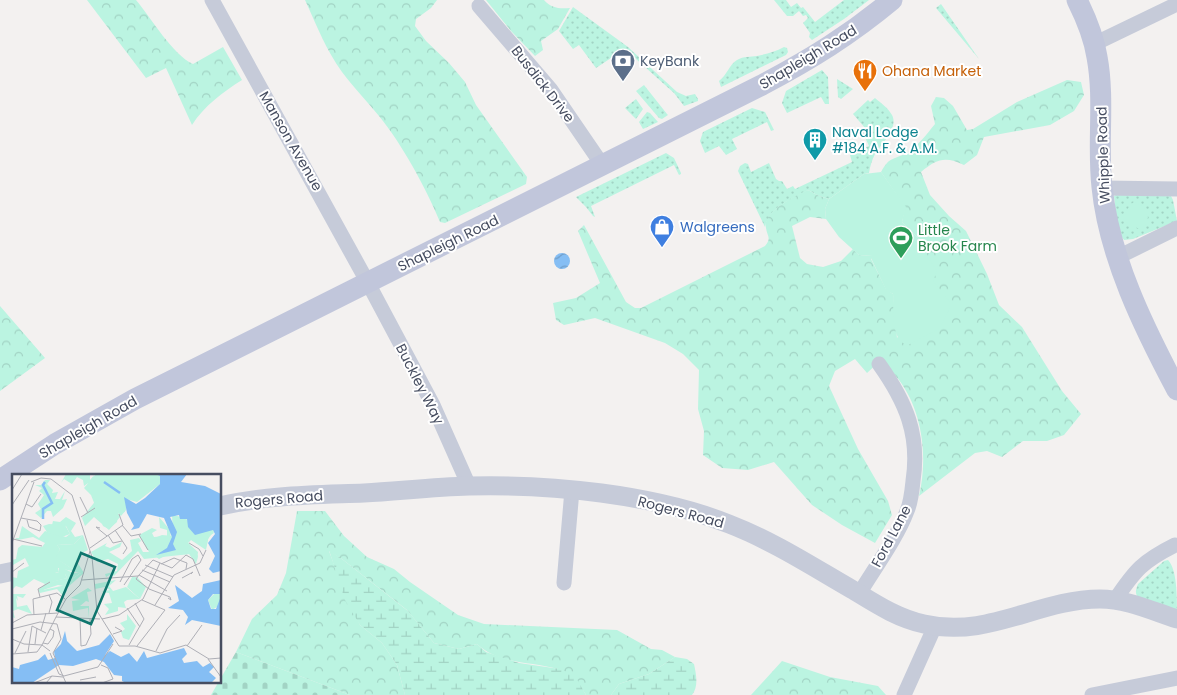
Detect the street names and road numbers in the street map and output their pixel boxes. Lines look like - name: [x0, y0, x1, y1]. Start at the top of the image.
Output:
- street label: Shapleigh Road: [756, 20, 860, 94]
- street label: Busdick Drive: [507, 41, 579, 127]
- street label: Manson Avenue: [254, 87, 328, 195]
- street label: Whipple Road: [1091, 106, 1115, 204]
- street label: Shapleigh Road: [394, 210, 502, 276]
- street label: Buckley Way: [391, 340, 449, 428]
- street label: Shapleigh Road: [35, 391, 141, 463]
- street label: Rogers Road: [234, 485, 324, 513]
- street label: Rogers Road: [636, 491, 726, 533]
- street label: Ford Lane: [866, 501, 916, 571]

